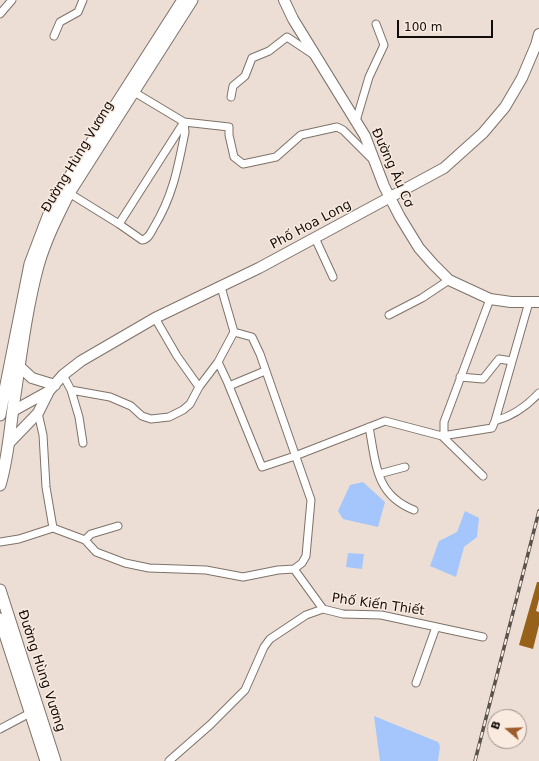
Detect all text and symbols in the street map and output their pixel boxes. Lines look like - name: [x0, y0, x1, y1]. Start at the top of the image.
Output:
- scale bar: [399, 12, 495, 38]
- text: 100 m: [404, 20, 442, 34]
- street label: Đường Hùng Vương: [39, 99, 117, 215]
- street label: Đường Âu Cơ: [368, 126, 416, 210]
- street label: Phố Hoa Long: [268, 197, 354, 253]
- street label: Phố Kiến Thiết: [331, 591, 425, 619]
- street label: Đường Hùng Vương: [14, 608, 68, 734]
- north arrow: [487, 709, 527, 749]
- text: B: [489, 719, 504, 731]

